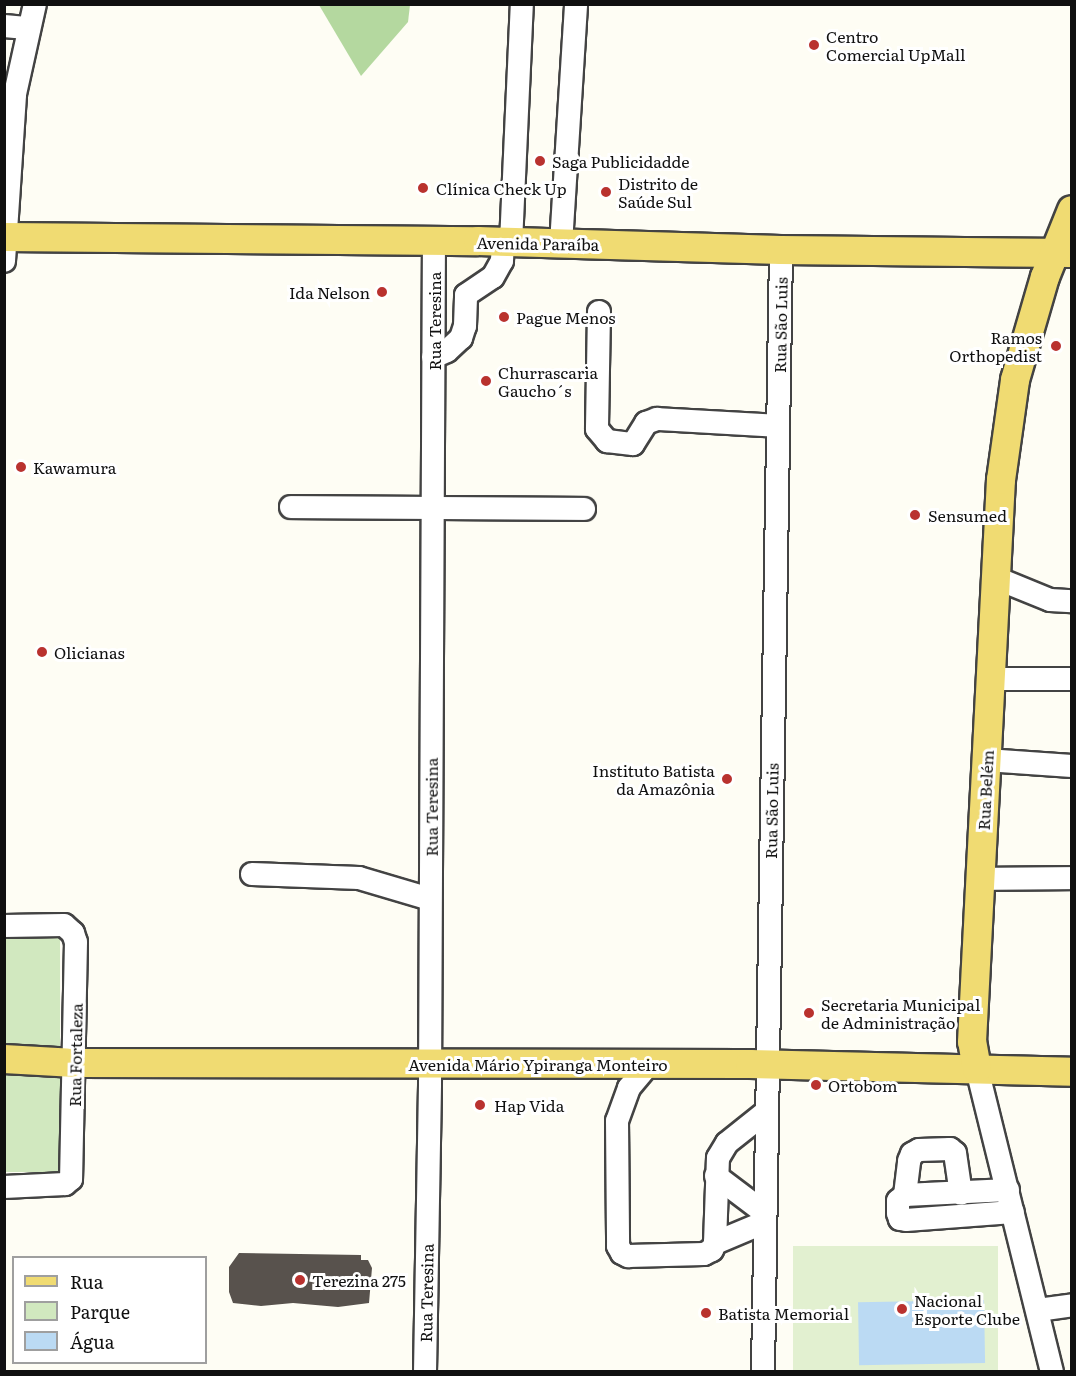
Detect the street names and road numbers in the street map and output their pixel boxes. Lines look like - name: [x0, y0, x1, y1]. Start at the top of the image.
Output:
- street label: Avenida Paraíba: [476, 232, 600, 254]
- street label: Rua Teresina: [424, 272, 444, 370]
- street label: Rua São Luis: [770, 277, 790, 373]
- street label: Rua Belém: [973, 749, 997, 831]
- street label: Rua Teresina: [421, 758, 441, 856]
- street label: Rua São Luis: [761, 763, 781, 859]
- street label: Rua Fortaleza: [64, 1003, 86, 1107]
- street label: Avenida Mário Ypiranga Monteiro: [408, 1054, 668, 1074]
- street label: Rua Teresina: [416, 1243, 436, 1343]

